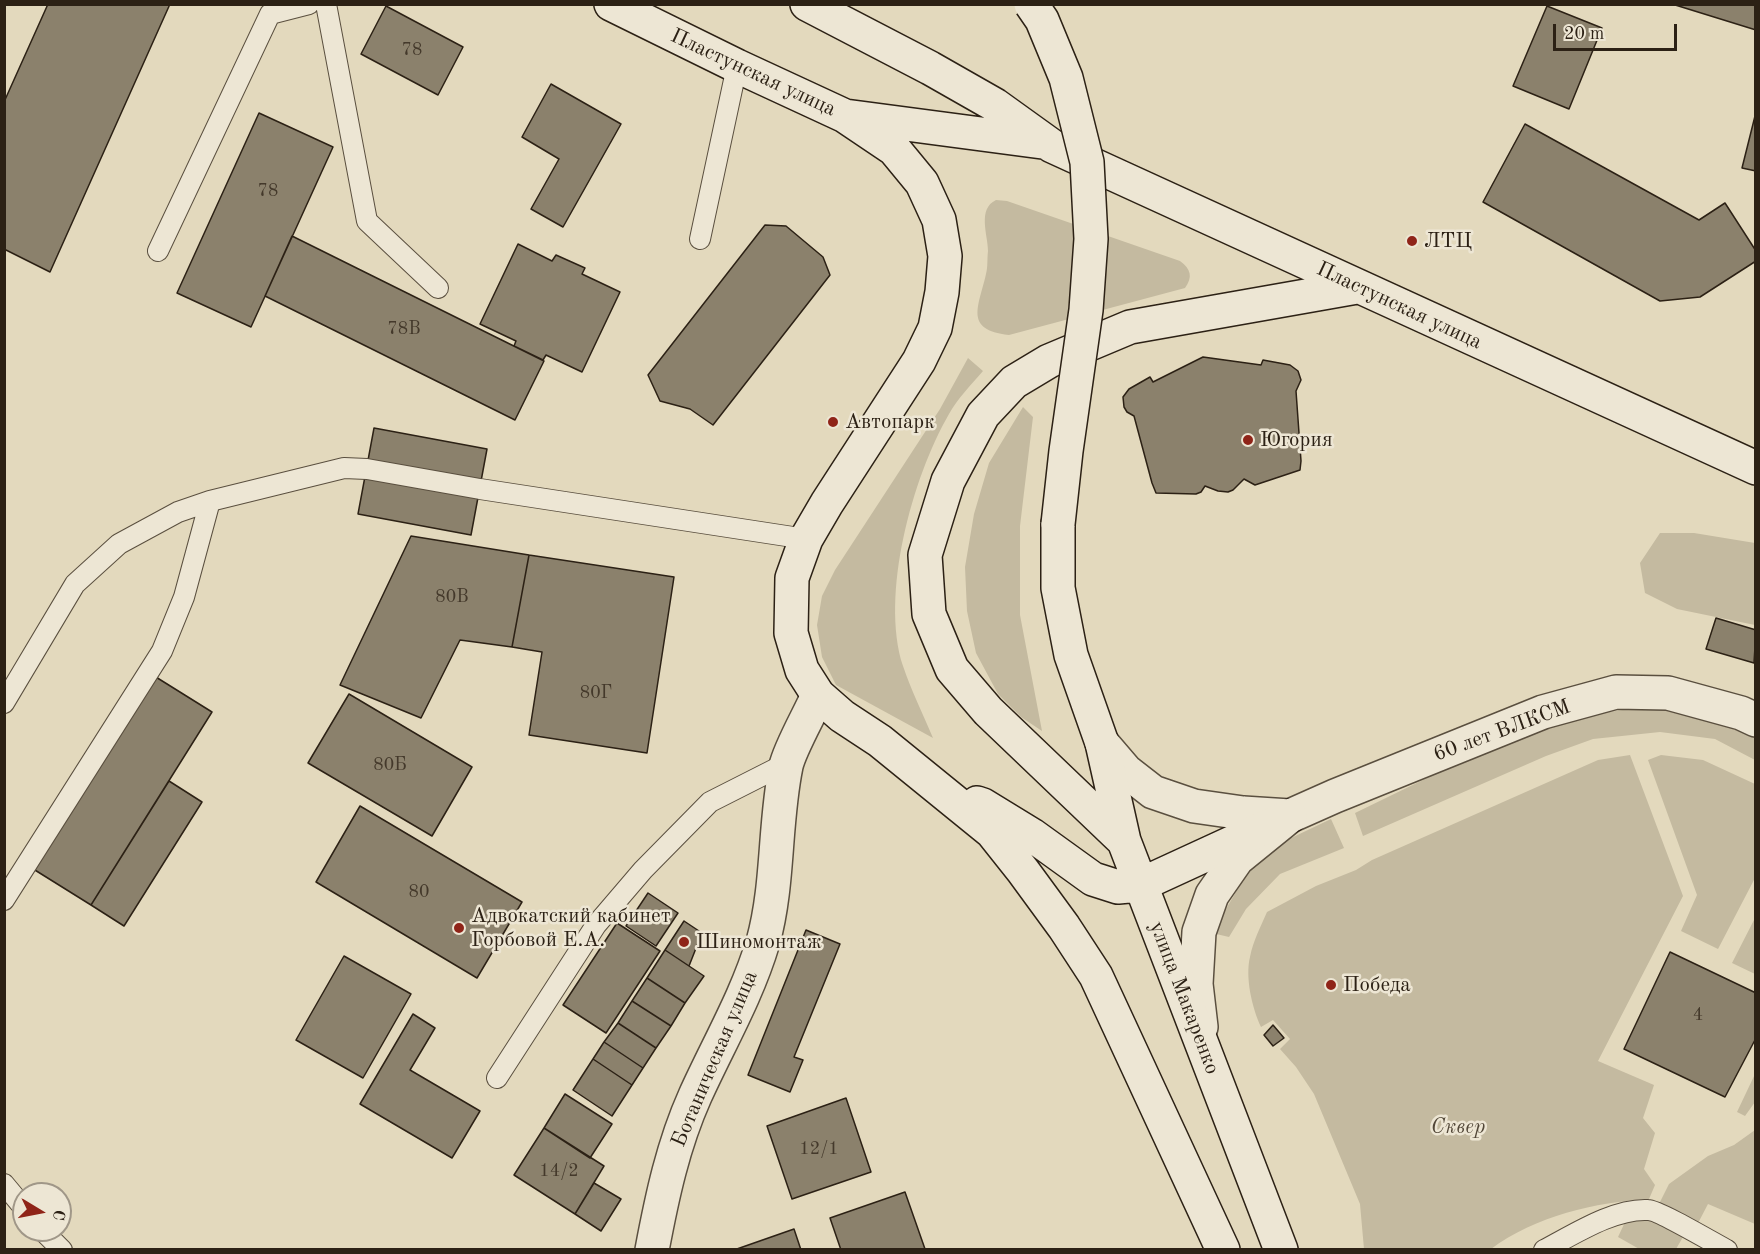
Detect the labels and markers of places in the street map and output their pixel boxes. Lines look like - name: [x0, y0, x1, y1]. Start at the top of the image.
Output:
- place label: ЛТЦ: [1424, 228, 1472, 254]
- marker: ЛТЦ: [1405, 234, 1419, 248]
- place label: Автопарк: [845, 409, 935, 435]
- marker: Автопарк: [826, 415, 840, 429]
- place label: Югория: [1260, 427, 1333, 453]
- marker: Югория: [1241, 433, 1255, 447]
- place label: Адвокатский кабинет Горбовой Е.А.: [471, 903, 671, 953]
- marker: Адвокатский кабинет Горбовой Е.А.: [452, 921, 466, 935]
- place label: Шиномонтаж: [696, 929, 822, 955]
- marker: Шиномонтаж: [677, 935, 691, 949]
- place label: Победа: [1343, 972, 1411, 998]
- marker: Победа: [1324, 978, 1338, 992]

